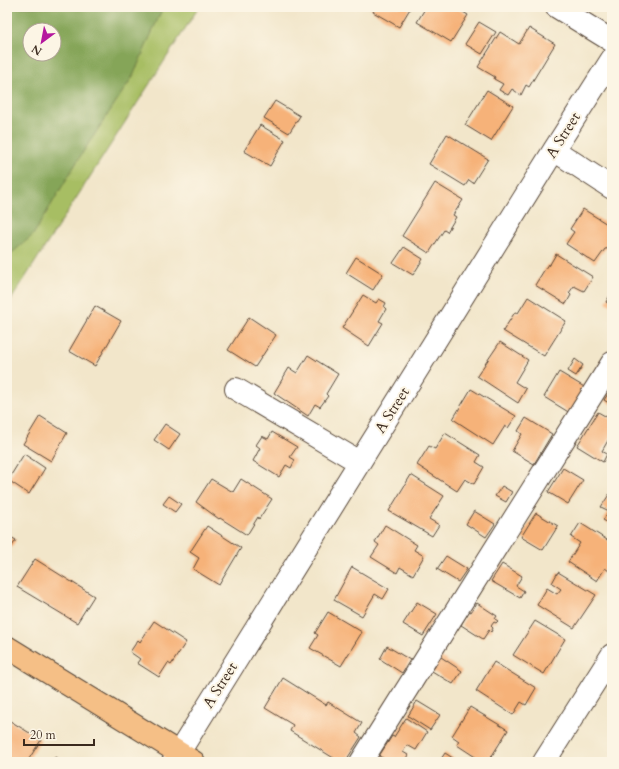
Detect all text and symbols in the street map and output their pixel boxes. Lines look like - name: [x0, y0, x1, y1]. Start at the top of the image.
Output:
- north arrow: [22, 22, 62, 62]
- text: N: [29, 41, 45, 59]
- street label: A Street: [541, 108, 585, 162]
- street label: A Street: [370, 383, 414, 437]
- street label: A Street: [198, 658, 242, 712]
- scale bar: [24, 721, 94, 747]
- text: 20 m: [30, 727, 57, 743]

